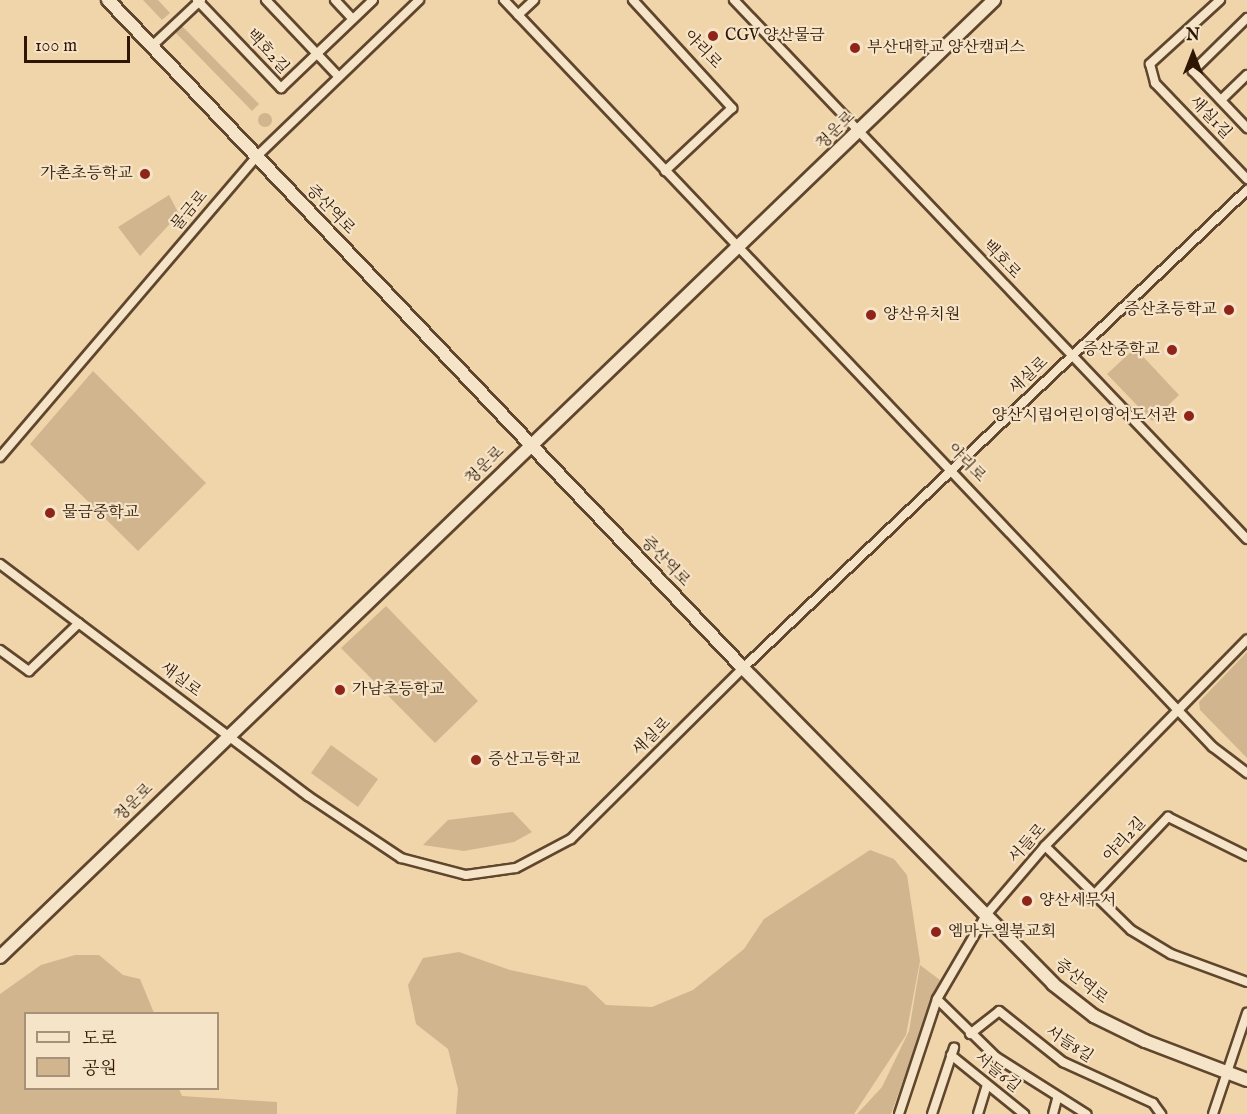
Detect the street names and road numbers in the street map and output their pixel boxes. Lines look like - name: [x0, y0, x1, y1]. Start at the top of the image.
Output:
- street label: 백호2길: [242, 26, 292, 78]
- street label: 야리로: [679, 27, 725, 73]
- street label: 새실1길: [1185, 93, 1235, 143]
- street label: 청운로: [813, 108, 859, 154]
- street label: 증산역로: [302, 181, 358, 239]
- street label: 물금로: [168, 187, 212, 235]
- street label: 백호로: [978, 237, 1024, 283]
- street label: 새실로: [1005, 353, 1053, 399]
- street label: 야리로: [943, 440, 989, 486]
- street label: 청운로: [462, 443, 508, 489]
- street label: 증산역로: [637, 533, 693, 591]
- street label: 새실로: [156, 658, 204, 702]
- street label: 새실로: [629, 714, 675, 760]
- street label: 청운로: [111, 780, 157, 826]
- street label: 야리2길: [1100, 814, 1150, 866]
- street label: 서들로: [1005, 820, 1051, 868]
- street label: 증산역로: [1051, 955, 1111, 1009]
- street label: 서들8길: [1042, 1023, 1096, 1067]
- street label: 서들6길: [970, 1049, 1024, 1097]

